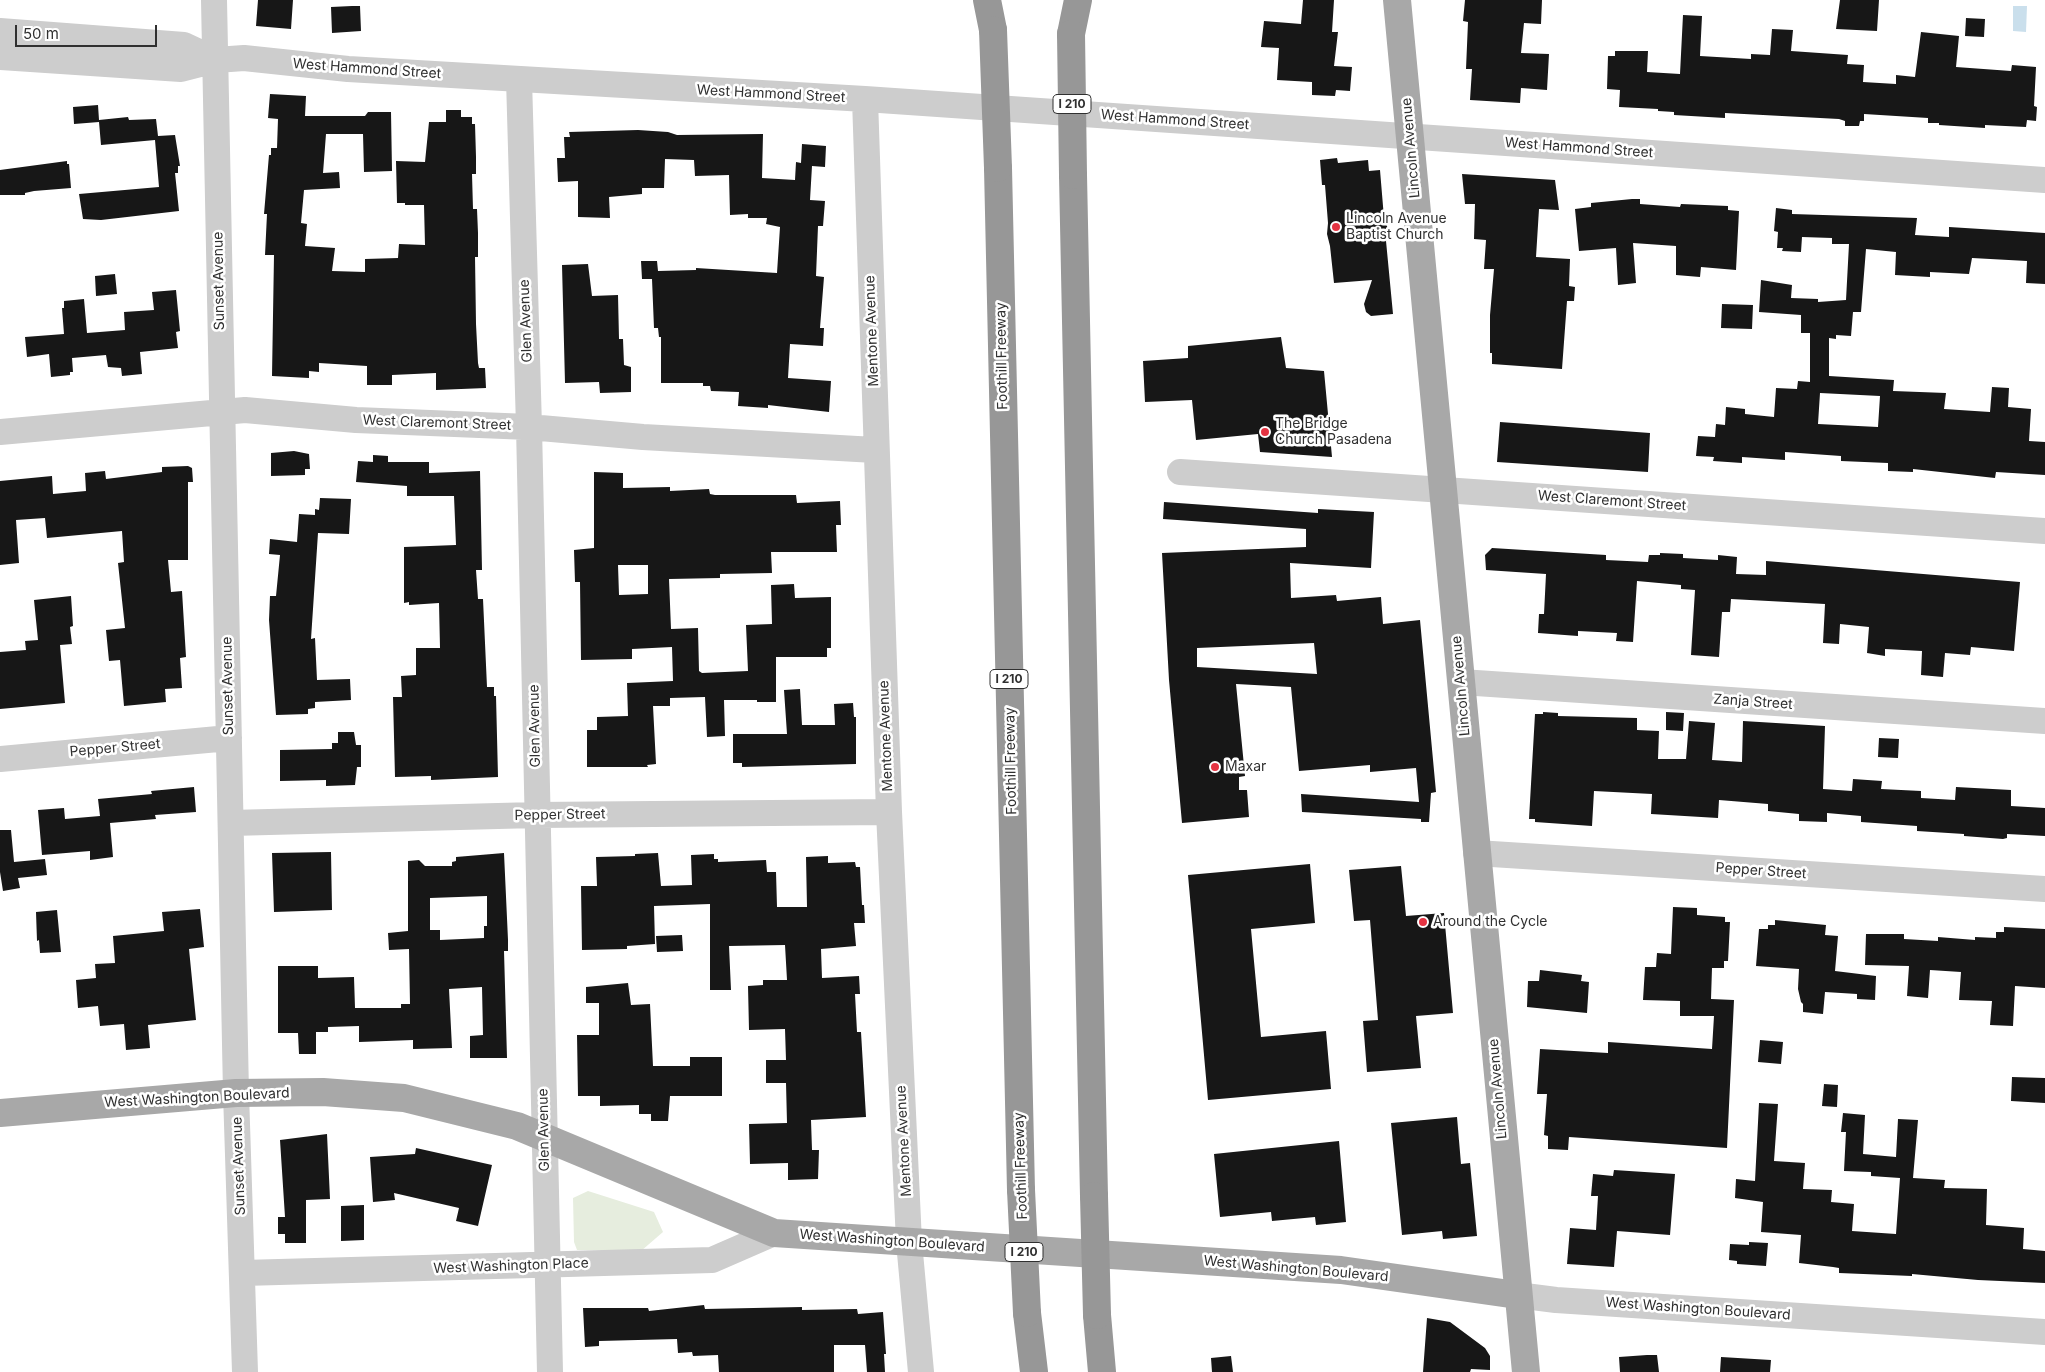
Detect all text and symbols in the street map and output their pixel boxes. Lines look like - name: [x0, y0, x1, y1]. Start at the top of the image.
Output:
- scale bar: [18, 15, 160, 47]
- text: 50 m: [23, 24, 59, 43]
- street label: West Hammond Street: [292, 55, 442, 83]
- street label: West Hammond Street: [696, 82, 846, 106]
- road number: I 210: [1053, 95, 1091, 114]
- street label: Lincoln Avenue: [1398, 97, 1424, 199]
- street label: West Hammond Street: [1100, 106, 1250, 134]
- street label: West Hammond Street: [1504, 134, 1654, 162]
- place label: Lincoln Avenue Baptist Church: [1346, 211, 1447, 243]
- marker: Lincoln Avenue Baptist Church: [1330, 221, 1342, 233]
- street label: Sunset Avenue: [210, 231, 228, 331]
- street label: Mentone Avenue: [862, 275, 882, 387]
- street label: Glen Avenue: [516, 279, 536, 363]
- street label: Foothill Freeway: [993, 302, 1011, 410]
- street label: West Claremont Street: [362, 412, 512, 434]
- place label: The Bridge Church Pasadena: [1275, 416, 1392, 448]
- marker: The Bridge Church Pasadena: [1259, 426, 1271, 438]
- street label: West Claremont Street: [1537, 487, 1687, 515]
- street label: Lincoln Avenue: [1448, 635, 1474, 737]
- street label: Sunset Avenue: [219, 636, 237, 736]
- road number: I 210: [990, 670, 1028, 689]
- street label: Mentone Avenue: [876, 680, 896, 792]
- street label: Glen Avenue: [526, 684, 544, 768]
- street label: Zanja Street: [1713, 691, 1793, 713]
- street label: Foothill Freeway: [1002, 707, 1020, 815]
- street label: Pepper Street: [69, 736, 161, 760]
- place label: Maxar: [1225, 759, 1266, 775]
- marker: Maxar: [1209, 761, 1221, 773]
- street label: Pepper Street: [514, 806, 606, 824]
- street label: Pepper Street: [1715, 859, 1807, 883]
- place label: Around the Cycle: [1433, 914, 1547, 930]
- marker: Around the Cycle: [1417, 916, 1429, 928]
- street label: Lincoln Avenue: [1485, 1038, 1511, 1140]
- street label: West Washington Boulevard: [104, 1085, 290, 1111]
- street label: Mentone Avenue: [893, 1085, 915, 1197]
- street label: Glen Avenue: [535, 1088, 553, 1172]
- street label: Foothill Freeway: [1011, 1112, 1031, 1220]
- street label: Sunset Avenue: [229, 1116, 249, 1216]
- street label: West Washington Boulevard: [799, 1226, 985, 1256]
- road number: I 210: [1005, 1242, 1043, 1262]
- street label: West Washington Boulevard: [1203, 1253, 1389, 1285]
- street label: West Washington Place: [433, 1255, 589, 1277]
- street label: West Washington Boulevard: [1605, 1294, 1791, 1324]

